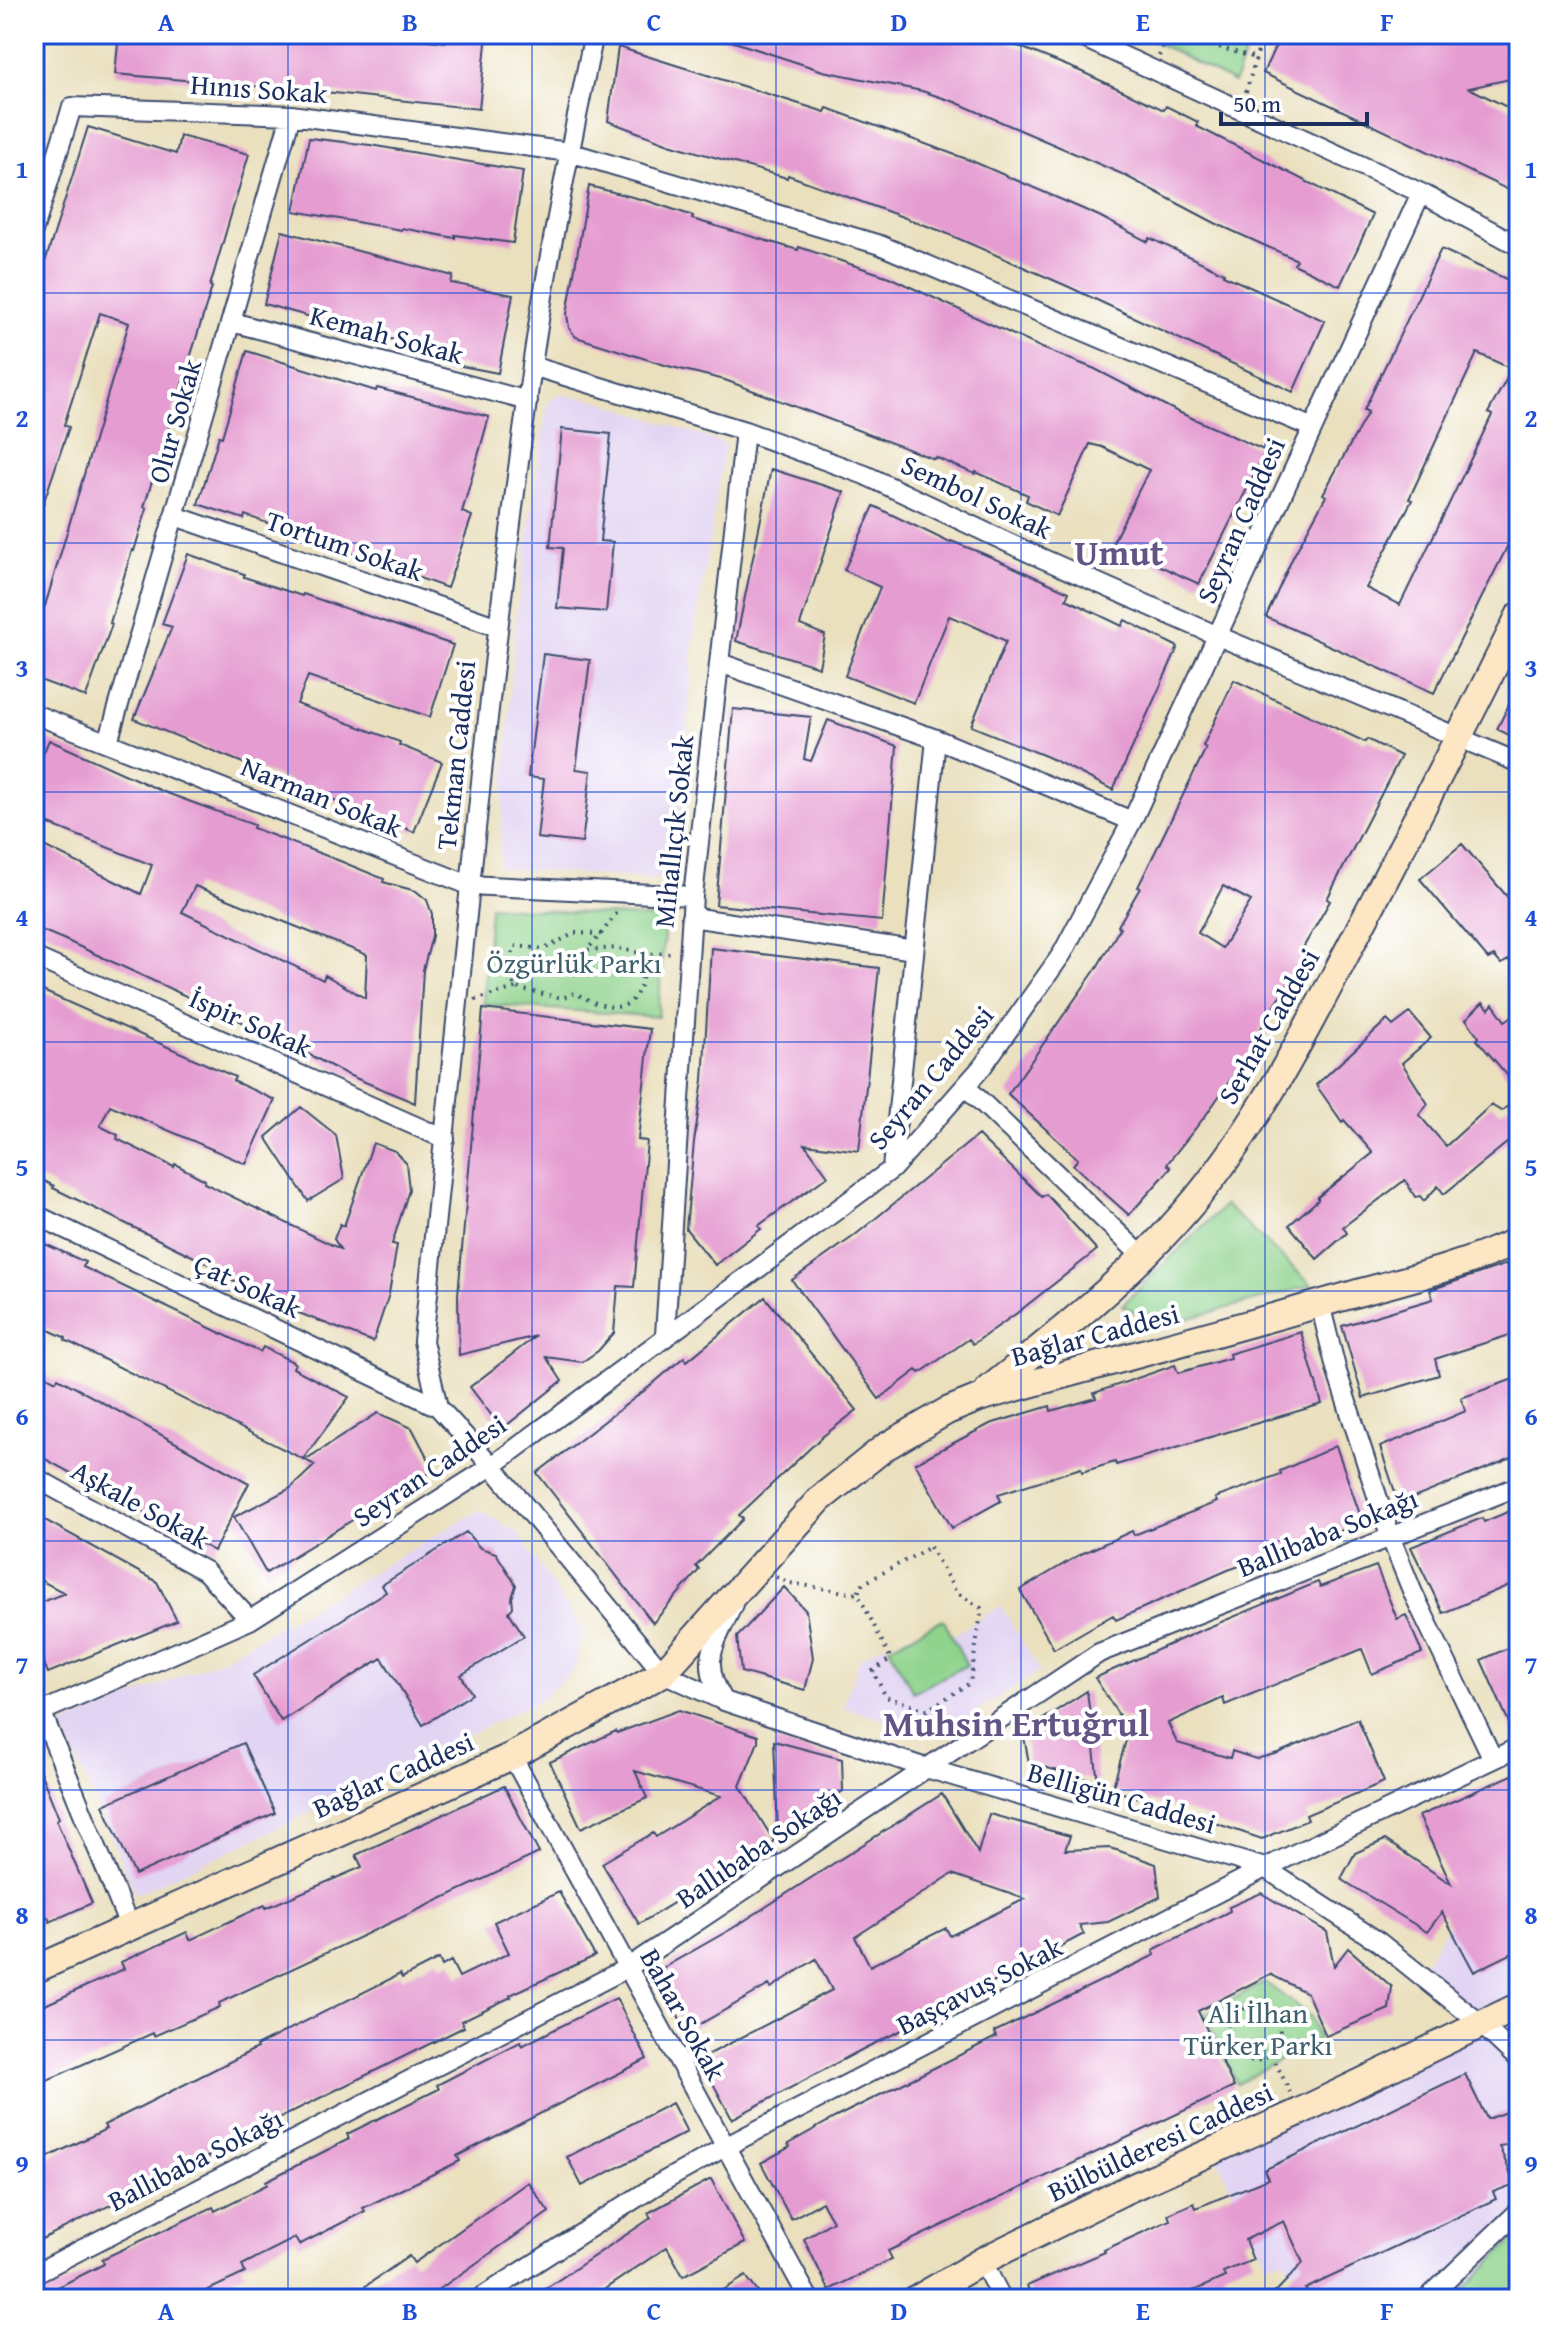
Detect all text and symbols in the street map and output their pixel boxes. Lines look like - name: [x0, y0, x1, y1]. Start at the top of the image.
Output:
- text: A: [158, 2, 175, 41]
- text: B: [402, 2, 418, 41]
- text: C: [647, 2, 661, 41]
- text: D: [891, 2, 907, 41]
- text: E: [1136, 2, 1150, 41]
- text: F: [1380, 2, 1394, 41]
- street label: Hınıs Sokak: [189, 63, 330, 113]
- scale bar: [1221, 76, 1367, 126]
- text: 50 m: [1233, 86, 1281, 121]
- text: 1: [15, 149, 29, 188]
- text: 1: [1524, 149, 1538, 188]
- street label: Kemah Sokak: [306, 294, 469, 374]
- street label: Olur Sokak: [137, 353, 211, 488]
- text: 2: [15, 398, 29, 437]
- text: 2: [1524, 398, 1538, 437]
- street label: Seyran Caddesi: [1185, 430, 1295, 609]
- street label: Sembol Sokak: [895, 443, 1060, 549]
- street label: Tortum Sokak: [261, 499, 430, 591]
- district label: Umut: [1074, 525, 1164, 578]
- text: 3: [15, 648, 29, 687]
- text: 3: [1524, 648, 1538, 687]
- street label: Tekman Caddesi: [425, 658, 485, 852]
- street label: Mihallıçık Sokak: [642, 732, 704, 929]
- street label: Narman Sokak: [235, 745, 410, 847]
- text: 4: [15, 897, 29, 936]
- text: 4: [1524, 897, 1538, 936]
- street label: Serhat Caddesi: [1207, 940, 1329, 1112]
- park label: Özgürlük Parkı: [486, 942, 662, 983]
- street label: İspir Sokak: [183, 977, 319, 1067]
- street label: Seyran Caddesi: [857, 996, 1003, 1158]
- text: 5: [15, 1147, 29, 1186]
- text: 5: [1524, 1147, 1538, 1186]
- street label: Çat Sokak: [188, 1242, 309, 1328]
- street label: Bağlar Caddesi: [1006, 1292, 1184, 1376]
- text: 6: [15, 1396, 29, 1435]
- text: 6: [1524, 1396, 1538, 1435]
- street label: Seyran Caddesi: [344, 1403, 514, 1537]
- street label: Aşkale Sokak: [64, 1449, 218, 1559]
- street label: Ballıbaba Sokağı: [1231, 1477, 1424, 1587]
- text: 7: [15, 1645, 29, 1684]
- text: 7: [1524, 1645, 1538, 1684]
- district label: Muhsin Ertuğrul: [883, 1696, 1149, 1749]
- street label: Bağlar Caddesi: [306, 1720, 480, 1828]
- street label: Belligün Caddesi: [1023, 1751, 1221, 1843]
- street label: Ballıbaba Sokağı: [667, 1776, 849, 1918]
- text: 8: [15, 1895, 29, 1934]
- text: 8: [1524, 1895, 1538, 1934]
- street label: Başçavuş Sokak: [889, 1925, 1070, 2044]
- street label: Bahar Sokak: [631, 1940, 738, 2088]
- park label: Ali İlhan Türker Parkı: [1184, 1992, 1333, 2065]
- street label: Bülbülderesi Caddesi: [1041, 2071, 1279, 2211]
- street label: Ballıbaba Sokağı: [100, 2097, 290, 2221]
- text: 9: [15, 2144, 29, 2183]
- text: 9: [1524, 2144, 1538, 2183]
- text: A: [158, 2291, 175, 2330]
- text: B: [402, 2291, 418, 2330]
- text: C: [647, 2291, 661, 2330]
- text: D: [891, 2291, 907, 2330]
- text: E: [1136, 2291, 1150, 2330]
- text: F: [1380, 2291, 1394, 2330]

